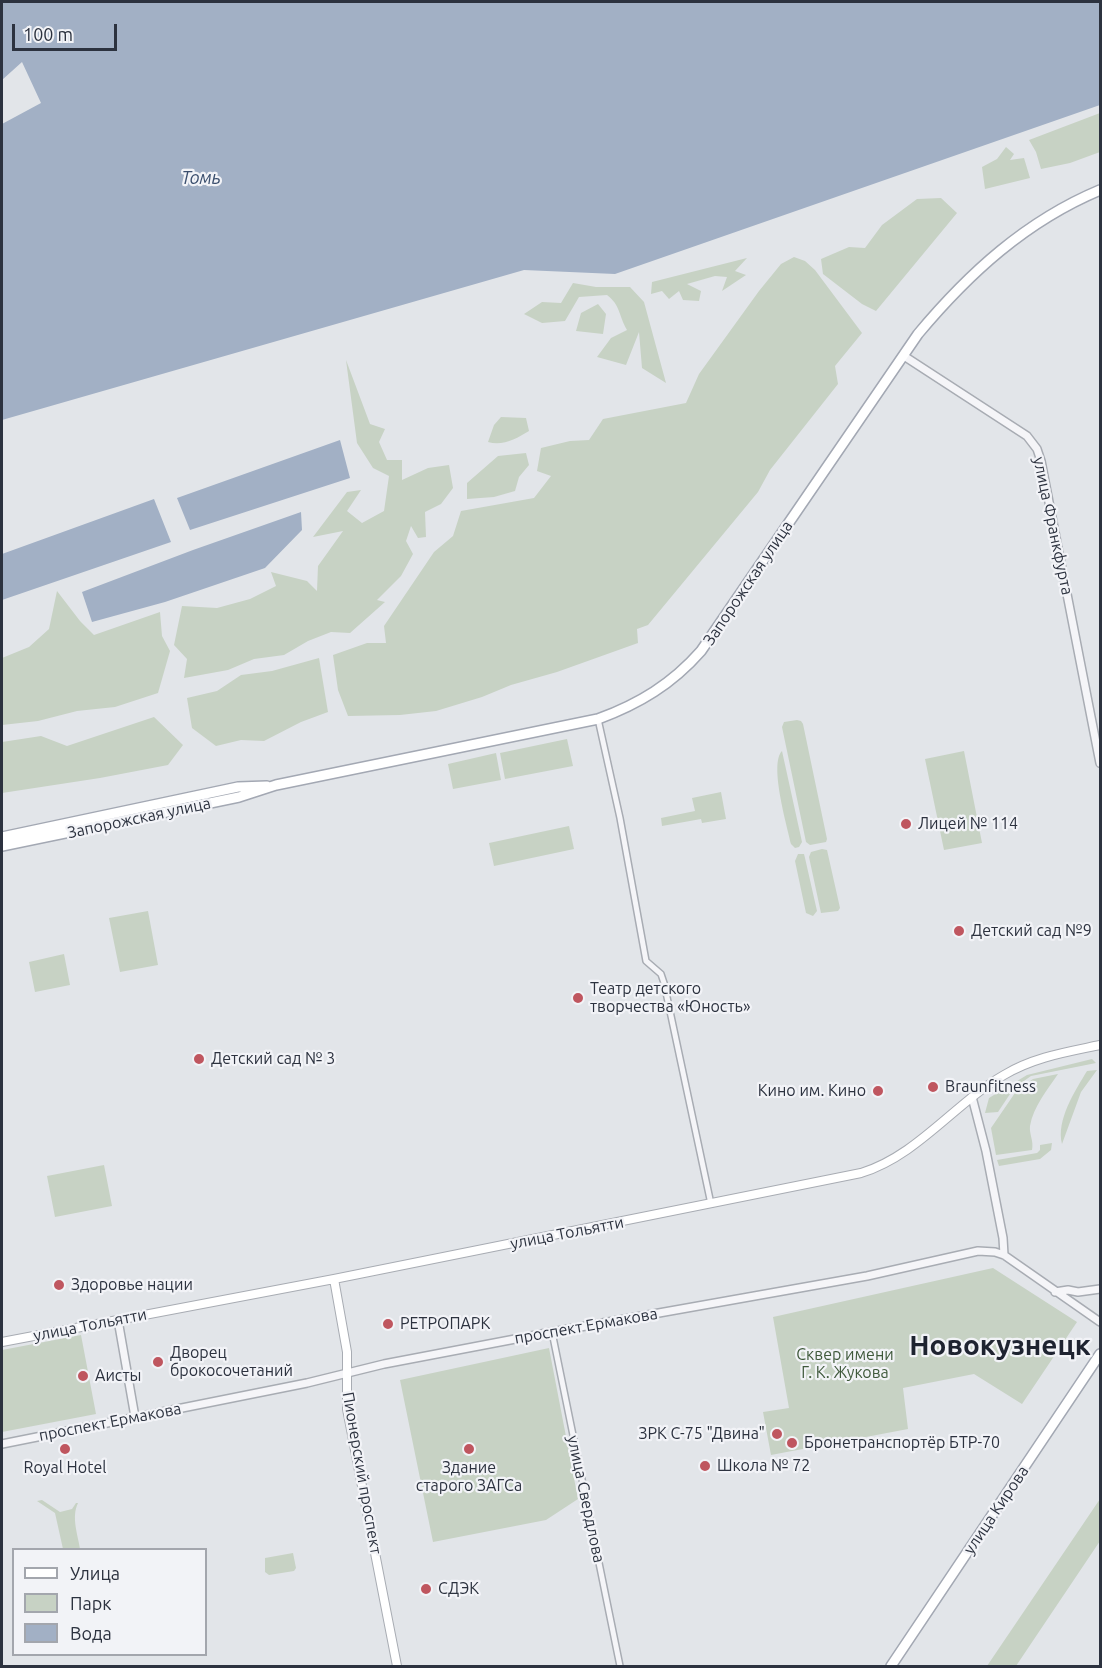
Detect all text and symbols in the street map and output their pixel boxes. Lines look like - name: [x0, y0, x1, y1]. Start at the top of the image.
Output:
- scale bar: [15, 12, 120, 50]
- text: 100 m: [23, 24, 73, 44]
- water label: Томь: [181, 167, 221, 189]
- street label: улица Франкфурта: [1029, 455, 1077, 597]
- street label: Запорожская улица: [699, 517, 797, 649]
- street label: Запорожская улица: [66, 793, 212, 843]
- place label: Лицей № 114: [918, 814, 1018, 834]
- marker: Лицей № 114: [899, 817, 913, 831]
- place label: Детский сад №9: [971, 921, 1092, 941]
- marker: Детский сад №9: [952, 924, 966, 938]
- place label: Театр детского творчества «Юность»: [590, 979, 750, 1017]
- marker: Театр детского творчества «Юность»: [571, 991, 585, 1005]
- place label: Детский сад № 3: [211, 1049, 335, 1069]
- marker: Детский сад № 3: [192, 1052, 206, 1066]
- place label: Braunfitness: [945, 1077, 1036, 1097]
- marker: Braunfitness: [926, 1080, 940, 1094]
- place label: Кино им. Кино: [758, 1081, 866, 1101]
- marker: Кино им. Кино: [871, 1084, 885, 1098]
- street label: улица Тольятти: [509, 1213, 625, 1253]
- place label: Здоровье нации: [71, 1275, 193, 1295]
- marker: Здоровье нации: [52, 1278, 66, 1292]
- street label: проспект Ермакова: [513, 1304, 659, 1348]
- street label: улица Тольятти: [32, 1305, 148, 1345]
- place label: РЕТРОПАРК: [400, 1314, 490, 1334]
- marker: РЕТРОПАРК: [381, 1317, 395, 1331]
- district label: Новокузнецк: [909, 1329, 1091, 1363]
- place label: Дворец брокосочетаний: [170, 1343, 293, 1381]
- park label: Сквер имени Г. К. Жукова: [796, 1345, 894, 1383]
- marker: Дворец брокосочетаний: [151, 1355, 165, 1369]
- place label: Аисты: [95, 1366, 142, 1386]
- marker: Аисты: [76, 1369, 90, 1383]
- street label: Пионерский проспект: [338, 1390, 386, 1556]
- street label: проспект Ермакова: [37, 1399, 183, 1445]
- place label: ЗРК С-75 "Двина": [639, 1424, 765, 1444]
- marker: ЗРК С-75 "Двина": [770, 1427, 784, 1441]
- place label: Бронетранспортёр БТР-70: [804, 1433, 1000, 1453]
- street label: улица Свердлова: [563, 1434, 609, 1564]
- marker: Бронетранспортёр БТР-70: [785, 1436, 799, 1450]
- marker: Royal Hotel: [58, 1442, 72, 1456]
- marker: Здание старого ЗАГСа: [462, 1442, 476, 1456]
- place label: Школа № 72: [717, 1456, 810, 1476]
- place label: Royal Hotel: [24, 1458, 106, 1478]
- place label: Здание старого ЗАГСа: [416, 1458, 522, 1496]
- marker: Школа № 72: [698, 1459, 712, 1473]
- street label: улица Кирова: [959, 1462, 1033, 1558]
- legend: [12, 1548, 207, 1656]
- text: Улица: [70, 1563, 120, 1583]
- place label: СДЭК: [438, 1579, 479, 1599]
- marker: СДЭК: [419, 1582, 433, 1596]
- text: Парк: [70, 1593, 111, 1613]
- text: Вода: [70, 1623, 112, 1643]

